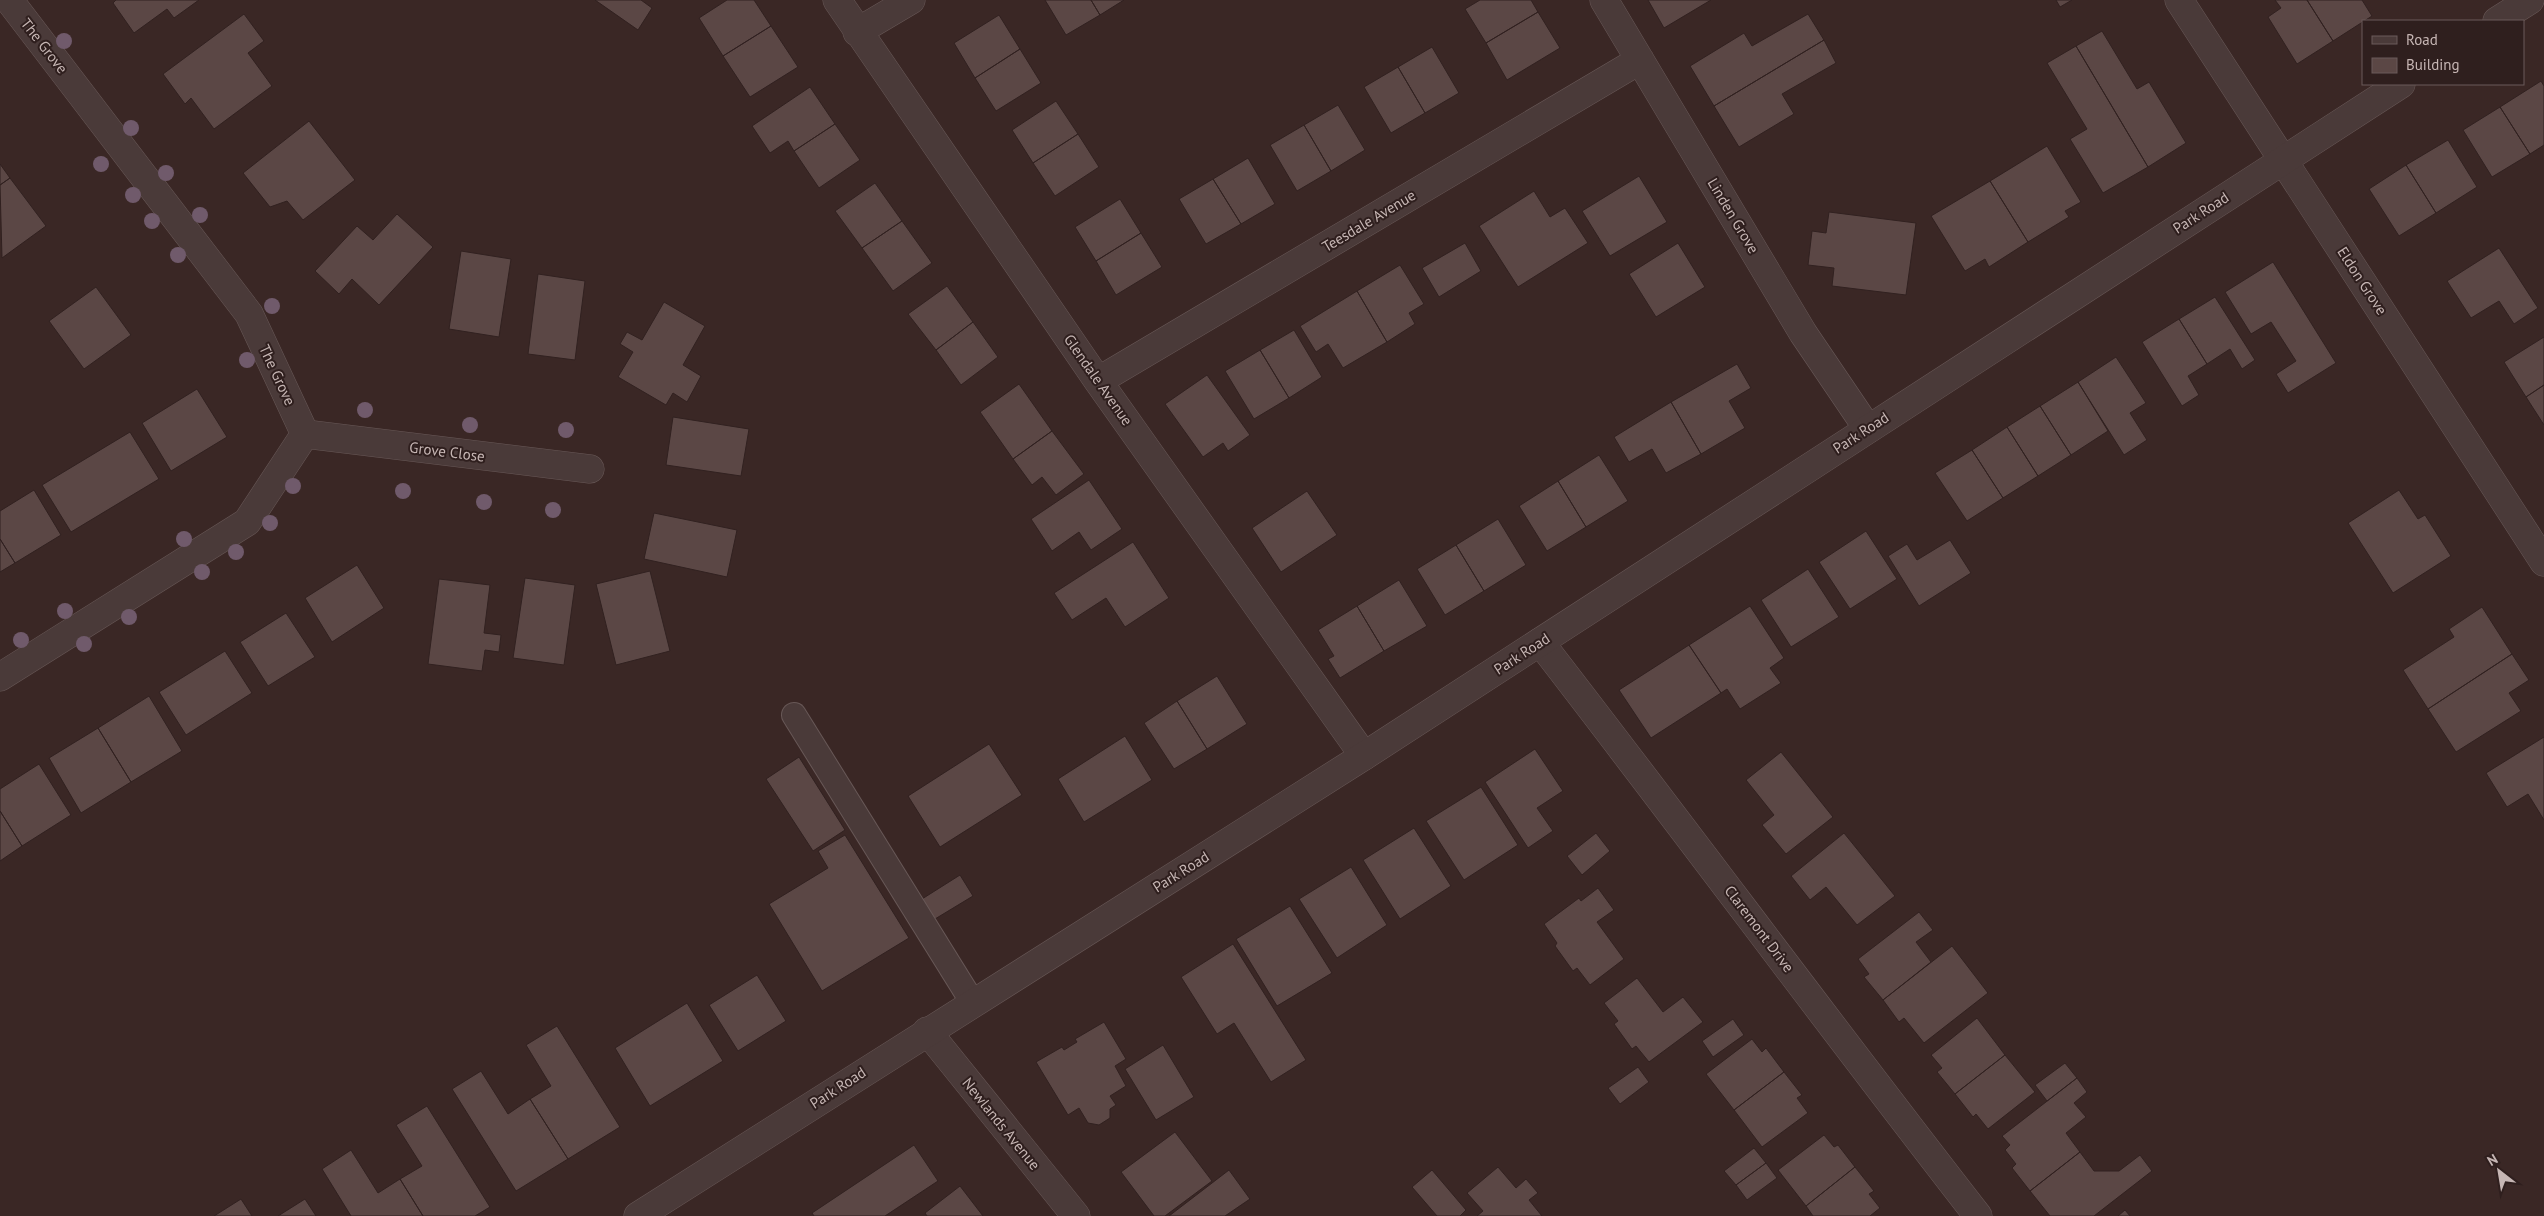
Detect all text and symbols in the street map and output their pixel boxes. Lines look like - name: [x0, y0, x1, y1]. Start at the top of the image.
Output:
- street label: The Grove: [17, 14, 72, 77]
- legend: [2362, 20, 2524, 85]
- text: Road: [2406, 30, 2438, 49]
- text: Building: [2406, 55, 2460, 74]
- street label: Linden Grove: [1703, 175, 1763, 257]
- street label: Teesdale Avenue: [1319, 185, 1419, 256]
- street label: Park Road: [2169, 187, 2232, 238]
- street label: Eldon Grove: [2333, 243, 2392, 318]
- street label: Glendale Avenue: [1060, 330, 1137, 429]
- street label: The Grove: [255, 341, 300, 408]
- street label: Park Road: [1829, 407, 1892, 458]
- street label: Grove Close: [408, 437, 486, 466]
- street label: Park Road: [1490, 628, 1553, 679]
- street label: Park Road: [1149, 847, 1212, 896]
- street label: Claremont Drive: [1720, 881, 1798, 976]
- street label: Park Road: [806, 1062, 869, 1113]
- street label: Newlands Avenue: [958, 1074, 1044, 1174]
- north arrow: [2474, 1146, 2524, 1196]
- text: N: [2484, 1150, 2501, 1170]

